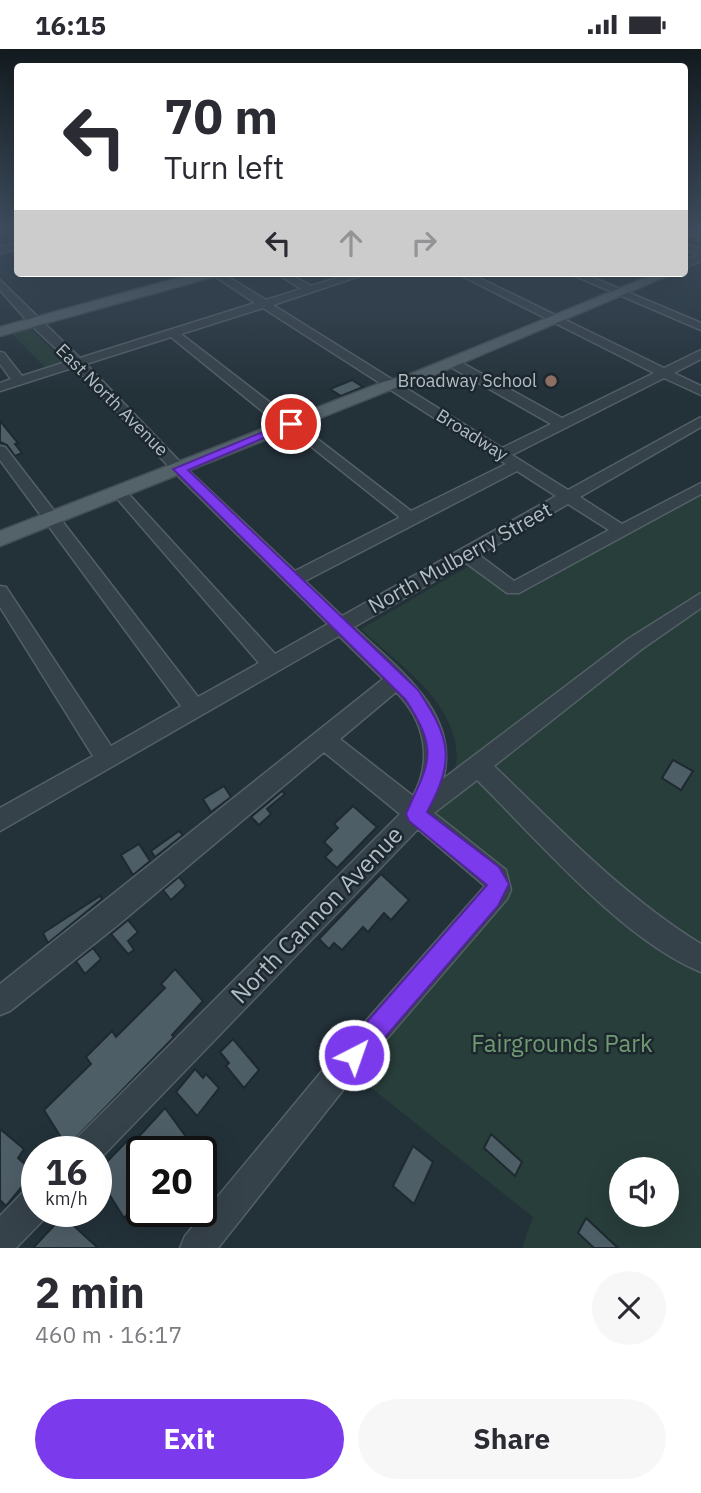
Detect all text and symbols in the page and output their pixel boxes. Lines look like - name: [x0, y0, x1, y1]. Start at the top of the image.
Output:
- text: 16:15: [35, 8, 106, 42]
- text: 70 m: [164, 84, 278, 147]
- icon: left: [49, 91, 140, 182]
- text: Turn left: [164, 146, 284, 188]
- icon: left: [259, 224, 297, 262]
- icon: ahead: [332, 224, 370, 262]
- icon: right: [405, 224, 443, 262]
- street label: East North Avenue: [51, 339, 173, 461]
- place label: Broadway School: [397, 369, 537, 392]
- marker: Broadway School: [543, 373, 559, 389]
- pin: [261, 394, 321, 454]
- street label: Broadway: [432, 403, 513, 466]
- icon: arrive: [272, 405, 310, 443]
- street label: North Mulberry Street: [363, 495, 556, 619]
- street label: North Cannon Avenue: [223, 819, 409, 1010]
- position arrow: [317, 1018, 391, 1092]
- park label: Fairgrounds Park: [471, 1027, 653, 1059]
- speed limit sign: 20: [126, 1136, 217, 1227]
- text: 16: [45, 1149, 88, 1195]
- map controls: [609, 1157, 679, 1227]
- button: sound: [609, 1157, 679, 1227]
- text: km/h: [45, 1187, 88, 1210]
- text: 2 min: [35, 1265, 145, 1320]
- button: close: [592, 1271, 666, 1345]
- text: 460 m · 16:17: [35, 1319, 182, 1349]
- button: Exit: [35, 1399, 344, 1479]
- button: Share: [358, 1399, 666, 1479]

